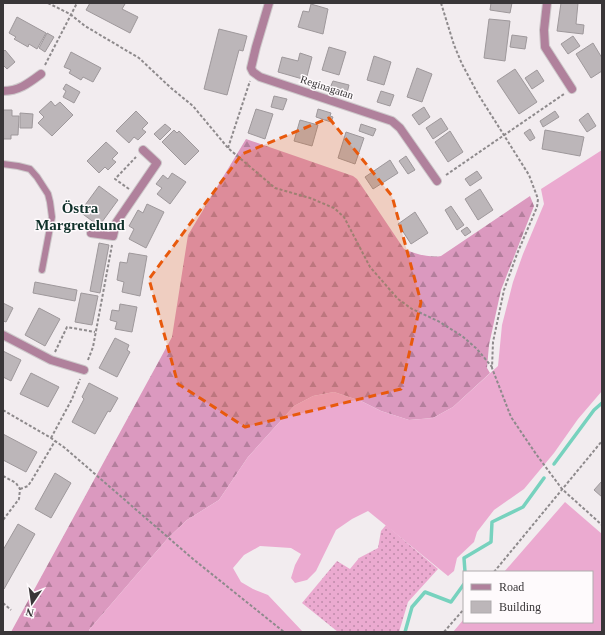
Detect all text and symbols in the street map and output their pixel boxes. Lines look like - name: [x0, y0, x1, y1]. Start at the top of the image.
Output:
- street label: Reginagatan: [299, 73, 355, 101]
- district label: Östra Margretelund: [35, 200, 126, 233]
- legend: [463, 571, 593, 623]
- text: Road: [499, 580, 524, 594]
- north arrow: [12, 583, 52, 623]
- text: Building: [499, 600, 541, 614]
- text: N: [24, 606, 35, 619]

